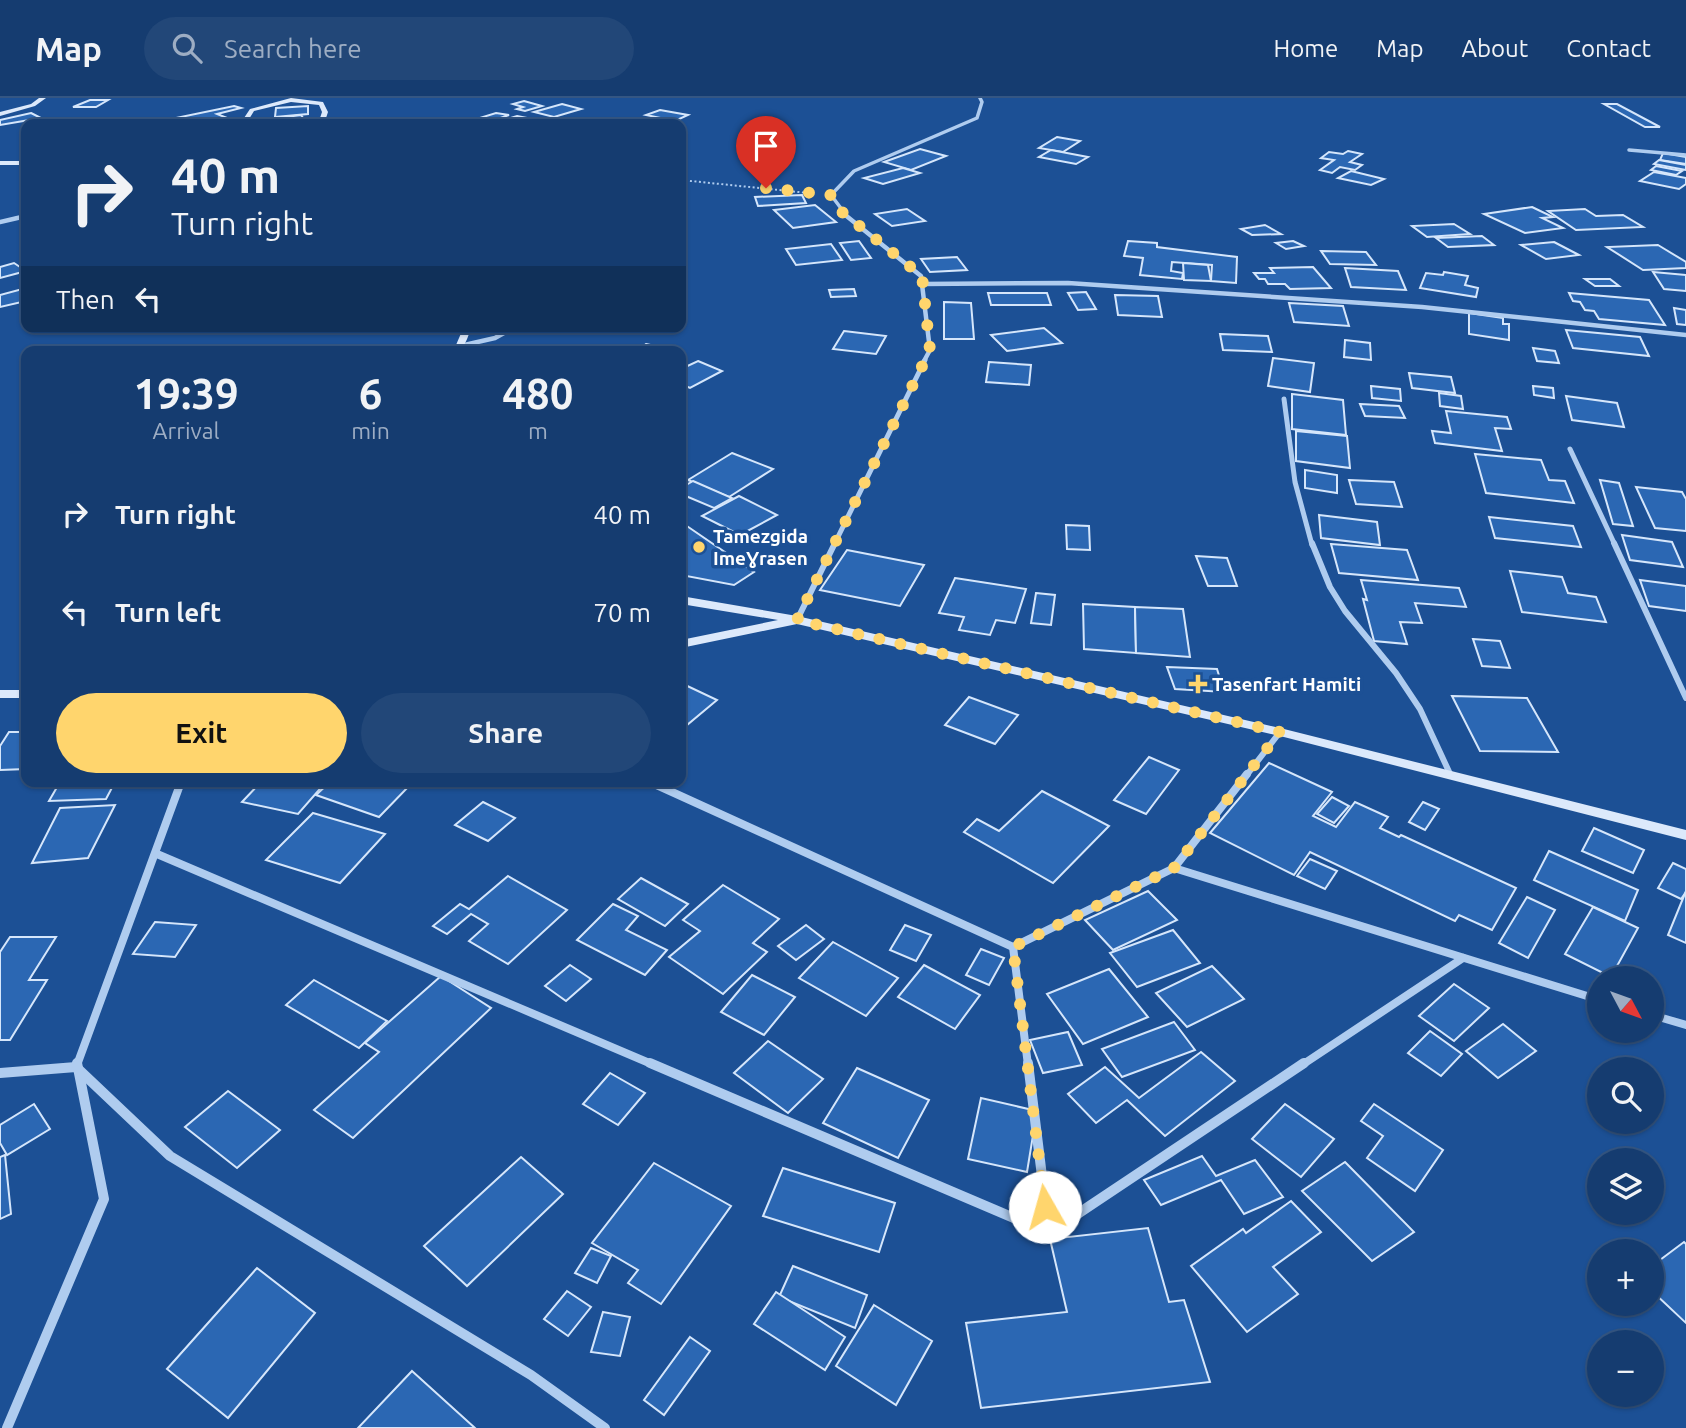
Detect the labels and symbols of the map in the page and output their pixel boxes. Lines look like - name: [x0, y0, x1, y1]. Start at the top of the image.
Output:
- pin: [736, 116, 796, 188]
- place label: Tamezgida Imeɣrasen: [713, 525, 808, 569]
- marker: Tamezgida Imeɣrasen: [691, 539, 707, 555]
- place label: Tasenfart Hamiti: [1212, 673, 1361, 695]
- marker: Tasenfart Hamiti: [1190, 676, 1206, 692]
- north arrow: [1587, 966, 1664, 1043]
- position arrow: [1008, 1170, 1082, 1244]

